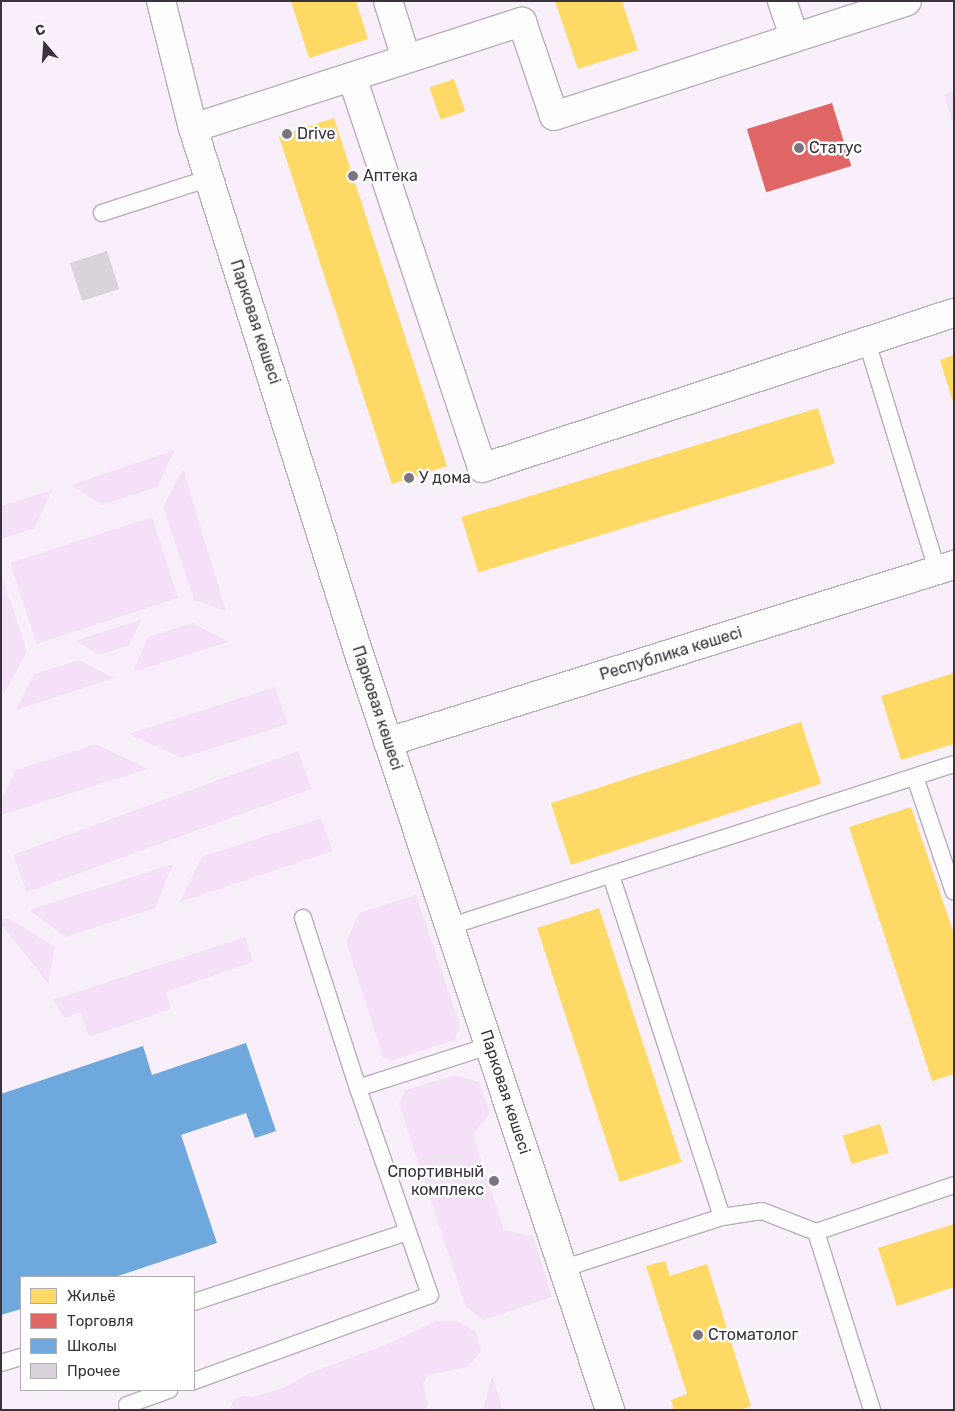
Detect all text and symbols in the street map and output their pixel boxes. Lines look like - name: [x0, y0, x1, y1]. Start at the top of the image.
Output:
- north arrow: [20, 20, 70, 70]
- text: С: [33, 21, 48, 40]
- place label: Drive: [297, 124, 336, 144]
- marker: Drive: [281, 128, 293, 140]
- place label: Статус: [809, 138, 862, 158]
- marker: Статус: [793, 142, 805, 154]
- place label: Аптека: [363, 166, 418, 186]
- marker: Аптека: [347, 170, 359, 182]
- street label: Парковая көшесі: [226, 257, 284, 387]
- place label: У дома: [419, 468, 471, 488]
- marker: У дома: [403, 472, 415, 484]
- street label: Республика көшесі: [597, 623, 745, 685]
- street label: Парковая көшесі: [348, 643, 406, 773]
- street label: Парковая көшесі: [476, 1027, 534, 1157]
- place label: Спортивный комплекс: [387, 1162, 484, 1200]
- marker: Спортивный комплекс: [488, 1175, 500, 1187]
- legend: [20, 1276, 195, 1391]
- text: Жильё: [67, 1287, 116, 1305]
- text: Торговля: [67, 1312, 133, 1330]
- place label: Стоматолог: [708, 1325, 798, 1345]
- marker: Стоматолог: [692, 1329, 704, 1341]
- text: Школы: [67, 1337, 117, 1355]
- text: Прочее: [67, 1362, 120, 1380]

